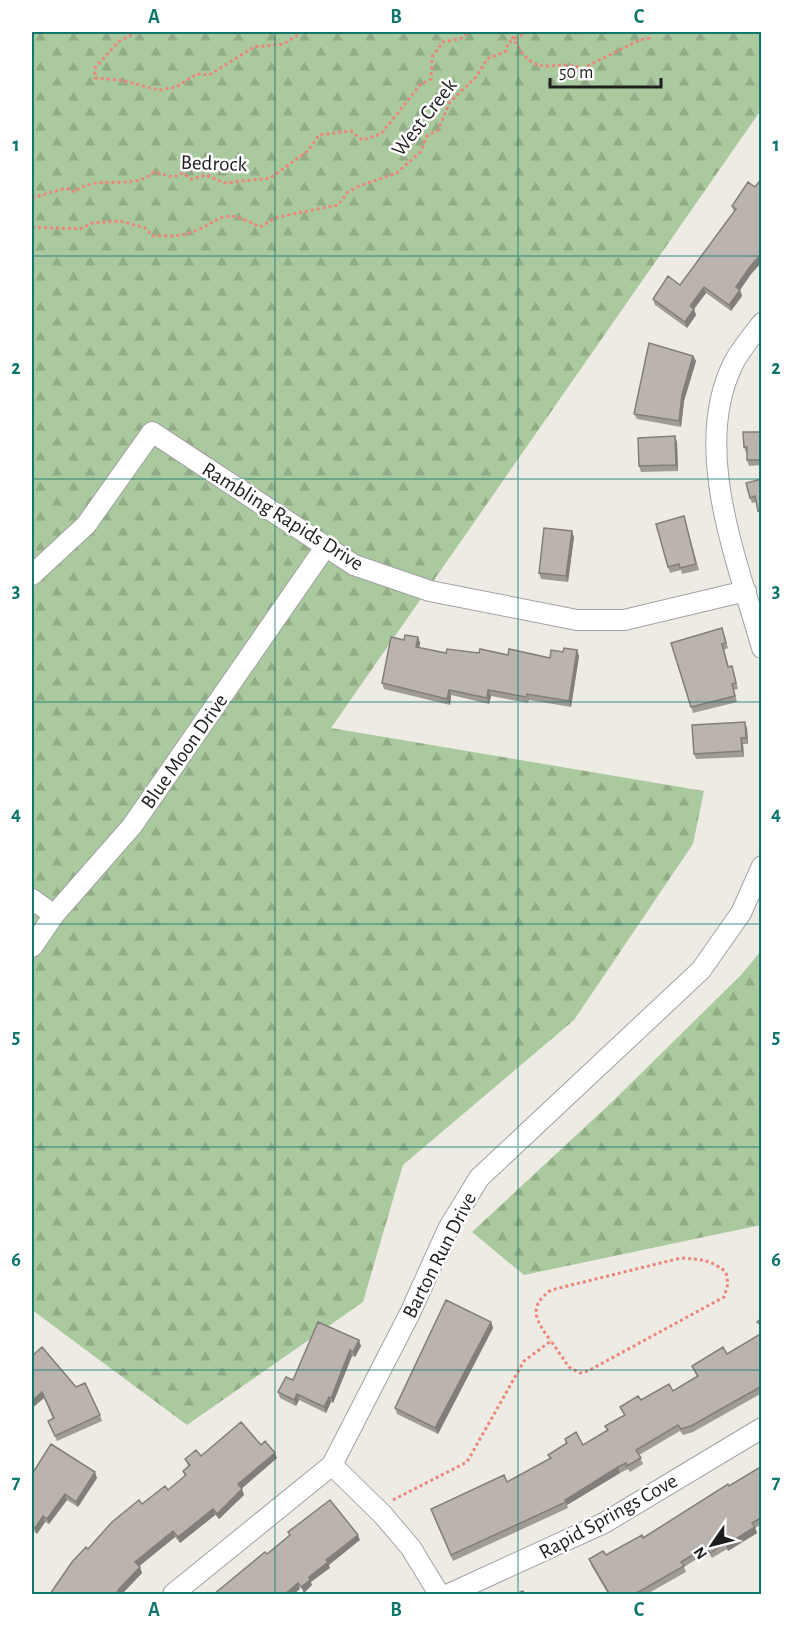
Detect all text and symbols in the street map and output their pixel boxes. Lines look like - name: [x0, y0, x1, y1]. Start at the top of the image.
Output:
- text: A: [148, 7, 160, 27]
- text: B: [390, 7, 402, 27]
- text: C: [634, 7, 645, 27]
- scale bar: [550, 51, 661, 89]
- text: 50 m: [559, 64, 593, 82]
- street label: West Creek: [388, 74, 461, 160]
- text: 1: [12, 135, 20, 155]
- text: 1: [772, 135, 780, 155]
- street label: Bedrock: [180, 152, 248, 175]
- text: 2: [11, 358, 21, 378]
- text: 2: [771, 358, 781, 378]
- street label: Rambling Rapids Drive: [198, 458, 367, 575]
- text: 3: [12, 581, 20, 601]
- text: 3: [772, 581, 780, 601]
- street label: Blue Moon Drive: [137, 690, 232, 813]
- text: 4: [11, 804, 21, 824]
- text: 4: [771, 804, 781, 824]
- text: 5: [12, 1027, 20, 1047]
- text: 5: [772, 1027, 780, 1047]
- street label: Barton Run Drive: [399, 1189, 480, 1322]
- text: 6: [11, 1250, 21, 1270]
- text: 6: [771, 1250, 781, 1270]
- street label: Rapid Springs Cove: [536, 1470, 681, 1563]
- text: 7: [12, 1472, 21, 1492]
- text: 7: [772, 1472, 781, 1492]
- north arrow: [682, 1515, 742, 1575]
- text: N: [691, 1544, 710, 1562]
- text: A: [148, 1600, 160, 1620]
- text: B: [390, 1600, 402, 1620]
- text: C: [634, 1600, 645, 1620]

